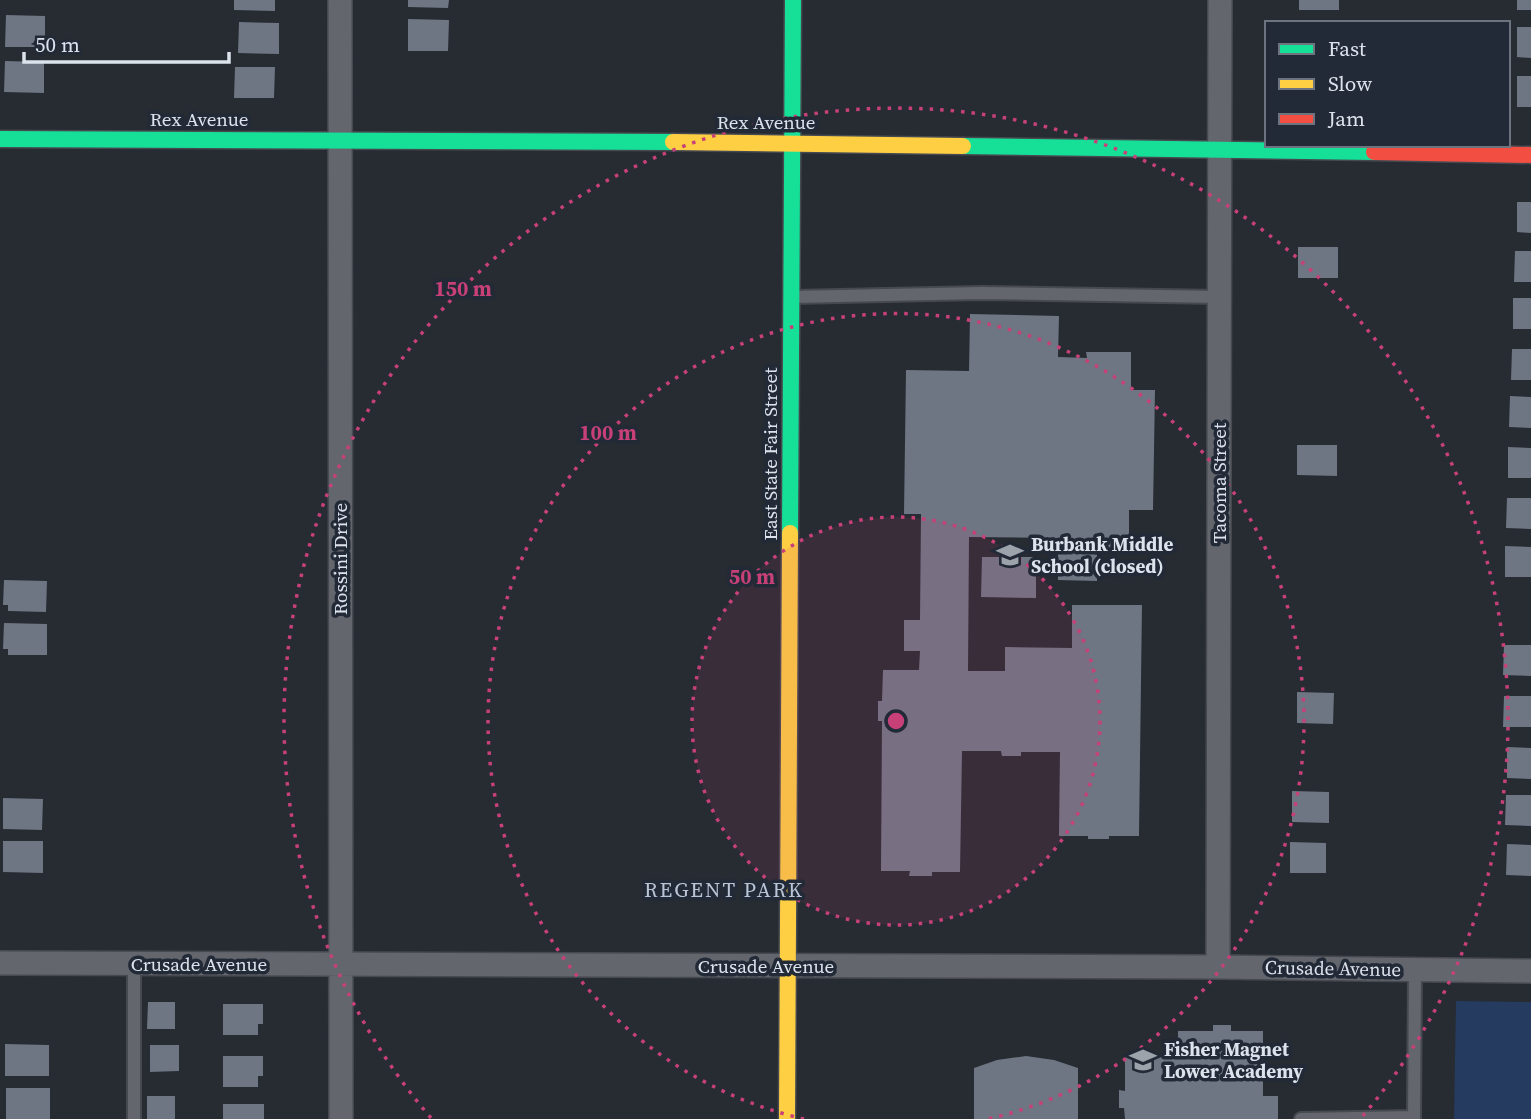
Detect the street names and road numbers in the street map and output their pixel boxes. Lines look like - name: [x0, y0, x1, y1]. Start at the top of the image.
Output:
- street label: Rex Avenue: [150, 106, 248, 132]
- street label: Rex Avenue: [717, 109, 815, 135]
- street label: East State Fair Street: [757, 367, 783, 540]
- street label: Tacoma Street: [1206, 422, 1232, 543]
- street label: Rossini Drive: [327, 503, 353, 615]
- street label: Crusade Avenue: [131, 951, 267, 977]
- street label: Crusade Avenue: [698, 953, 834, 979]
- street label: Crusade Avenue: [1265, 954, 1401, 982]

